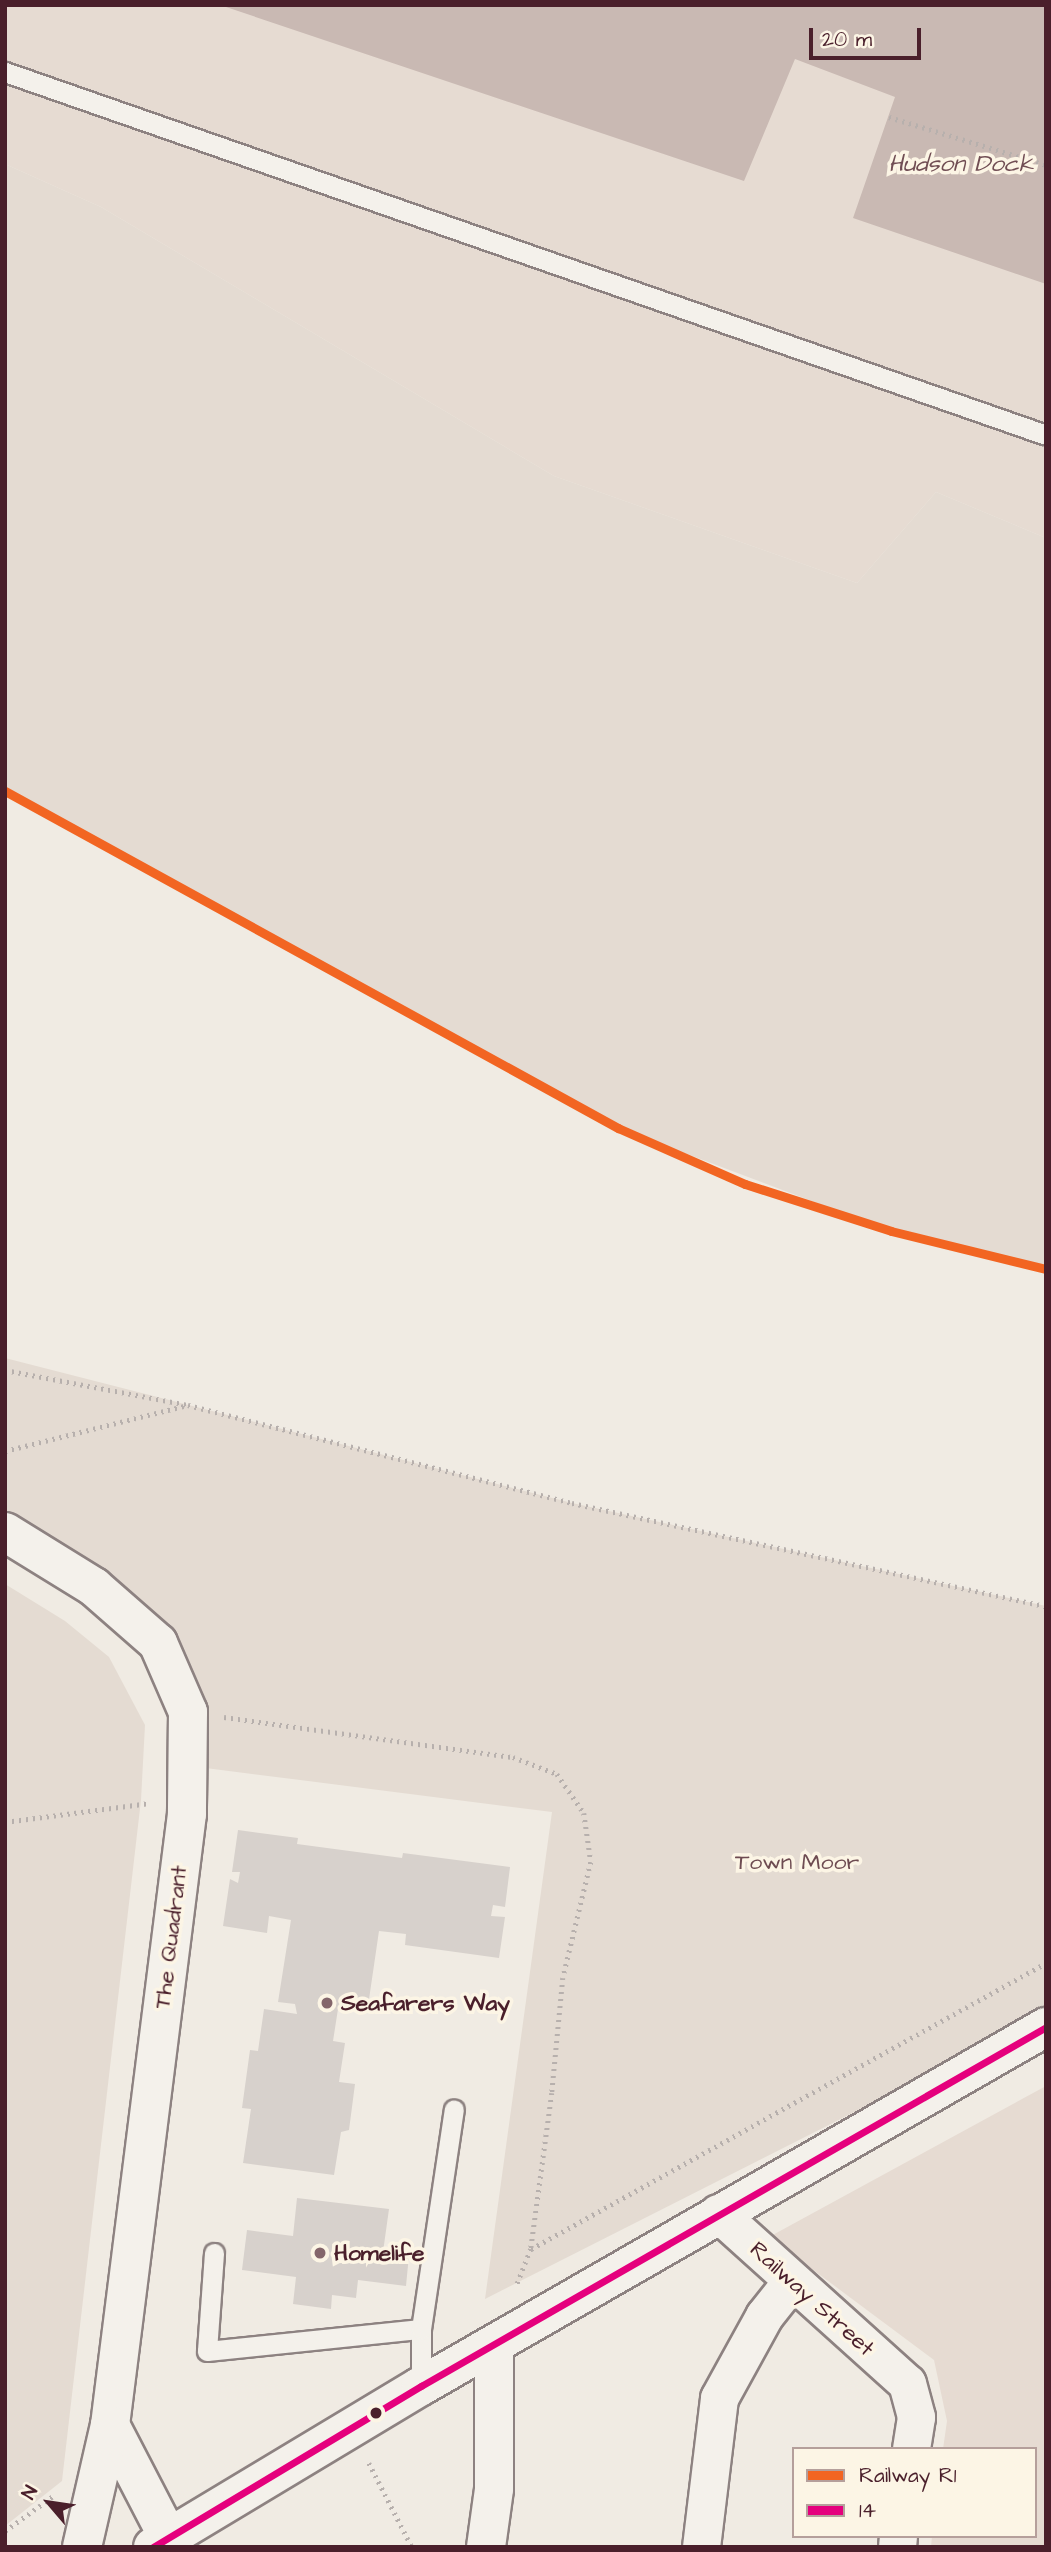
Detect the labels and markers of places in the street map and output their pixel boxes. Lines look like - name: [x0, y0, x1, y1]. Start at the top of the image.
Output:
- place label: Seafarers Way: [341, 1989, 510, 2017]
- marker: Seafarers Way: [319, 1995, 335, 2011]
- place label: Homelife: [334, 2239, 424, 2267]
- marker: Homelife: [312, 2245, 328, 2261]
- unlabelled marker: [369, 2406, 383, 2420]

